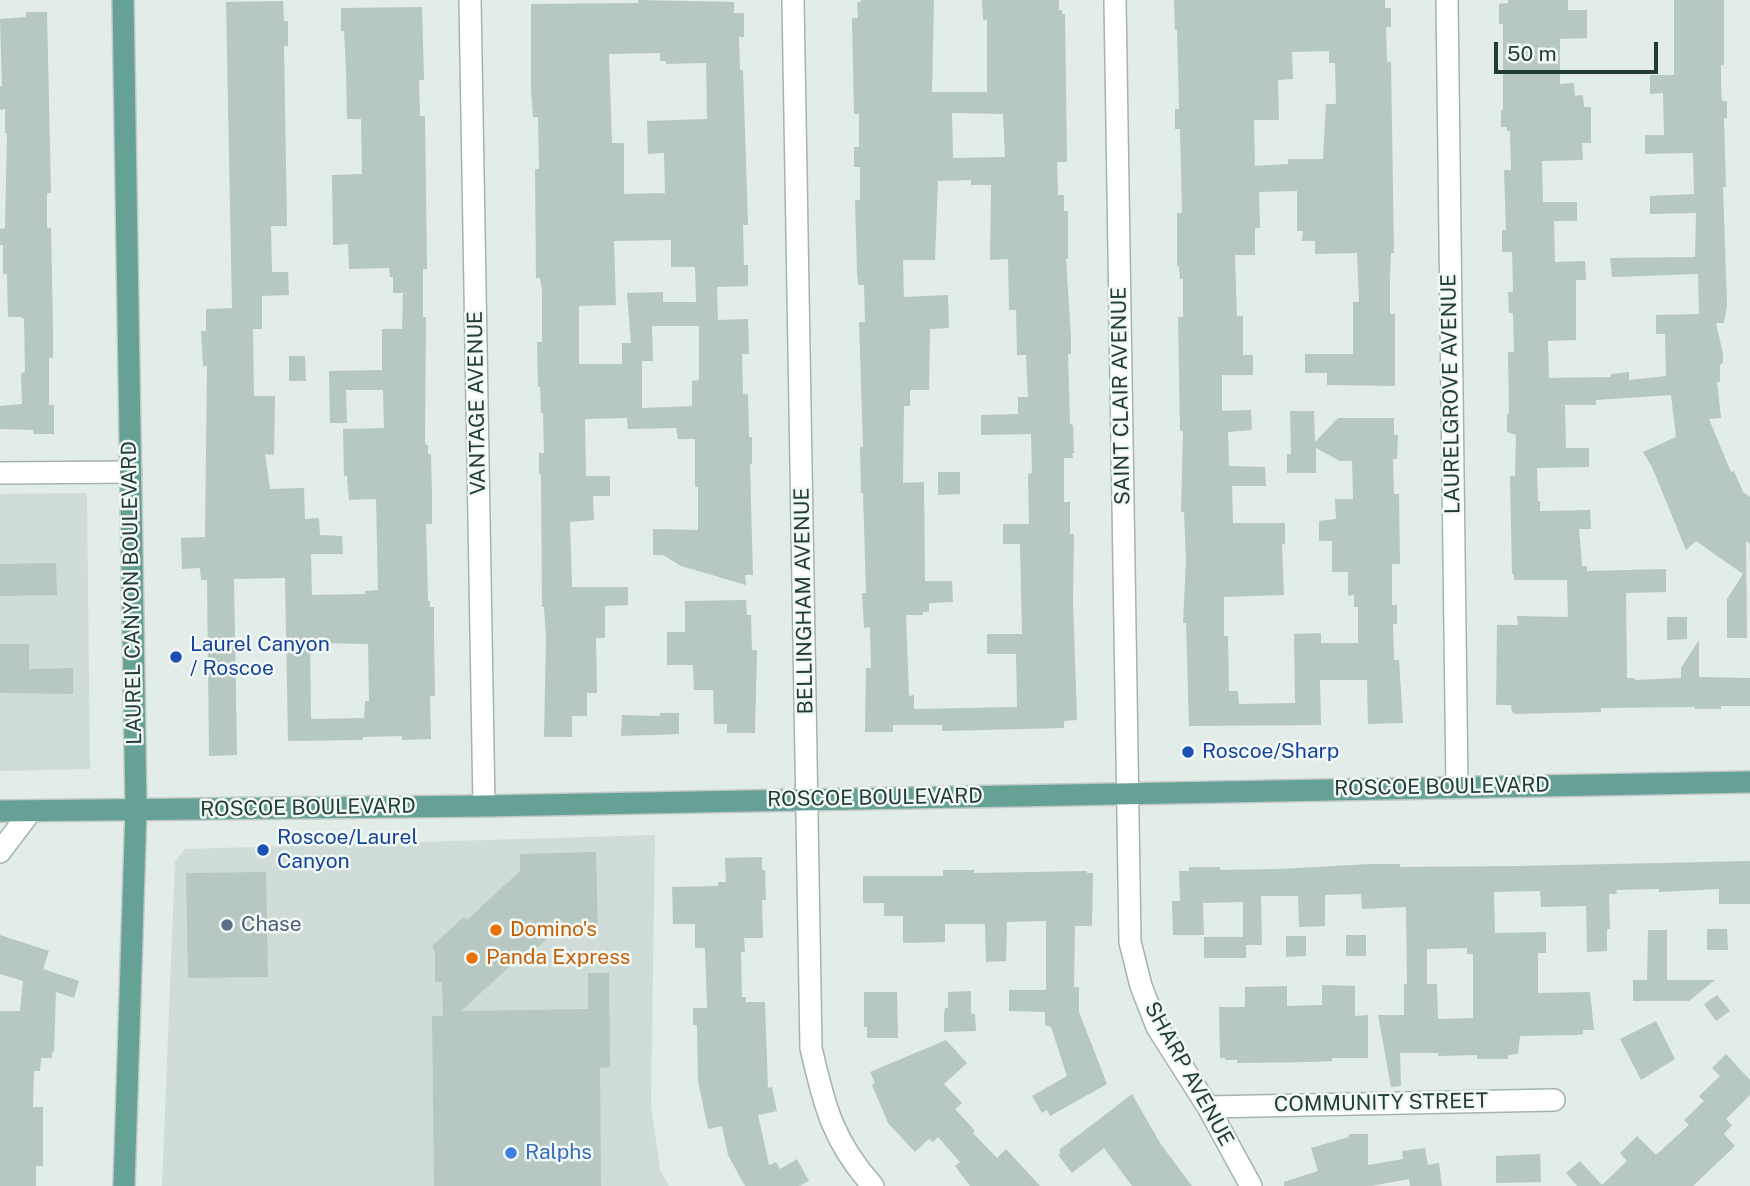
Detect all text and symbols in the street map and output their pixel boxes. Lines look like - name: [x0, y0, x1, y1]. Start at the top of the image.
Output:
- scale bar: [1498, 28, 1662, 72]
- text: 50 m: [1507, 41, 1557, 66]
- street label: LAURELGROVE AVENUE: [1436, 274, 1466, 514]
- street label: SAINT CLAIR AVENUE: [1106, 287, 1136, 505]
- street label: VANTAGE AVENUE: [463, 311, 491, 495]
- street label: LAUREL CANYON BOULEVARD: [117, 441, 147, 745]
- street label: BELLINGHAM AVENUE: [789, 487, 819, 715]
- place label: Laurel Canyon / Roscoe: [190, 632, 330, 682]
- marker: Laurel Canyon / Roscoe: [168, 649, 184, 665]
- place label: Roscoe/Sharp: [1202, 739, 1339, 765]
- marker: Roscoe/Sharp: [1180, 744, 1196, 760]
- street label: ROSCOE BOULEVARD: [1334, 773, 1550, 801]
- street label: ROSCOE BOULEVARD: [767, 784, 983, 812]
- street label: ROSCOE BOULEVARD: [200, 794, 416, 822]
- place label: Roscoe/Laurel Canyon: [277, 825, 418, 875]
- marker: Roscoe/Laurel Canyon: [255, 842, 271, 858]
- place label: Chase: [241, 912, 302, 938]
- marker: Chase: [219, 917, 235, 933]
- place label: Domino's: [510, 917, 597, 943]
- marker: Domino's: [488, 922, 504, 938]
- place label: Panda Express: [486, 945, 630, 971]
- marker: Panda Express: [464, 950, 480, 966]
- street label: SHARP AVENUE: [1139, 998, 1239, 1150]
- street label: COMMUNITY STREET: [1274, 1089, 1488, 1117]
- place label: Ralphs: [525, 1140, 592, 1166]
- marker: Ralphs: [503, 1145, 519, 1161]

